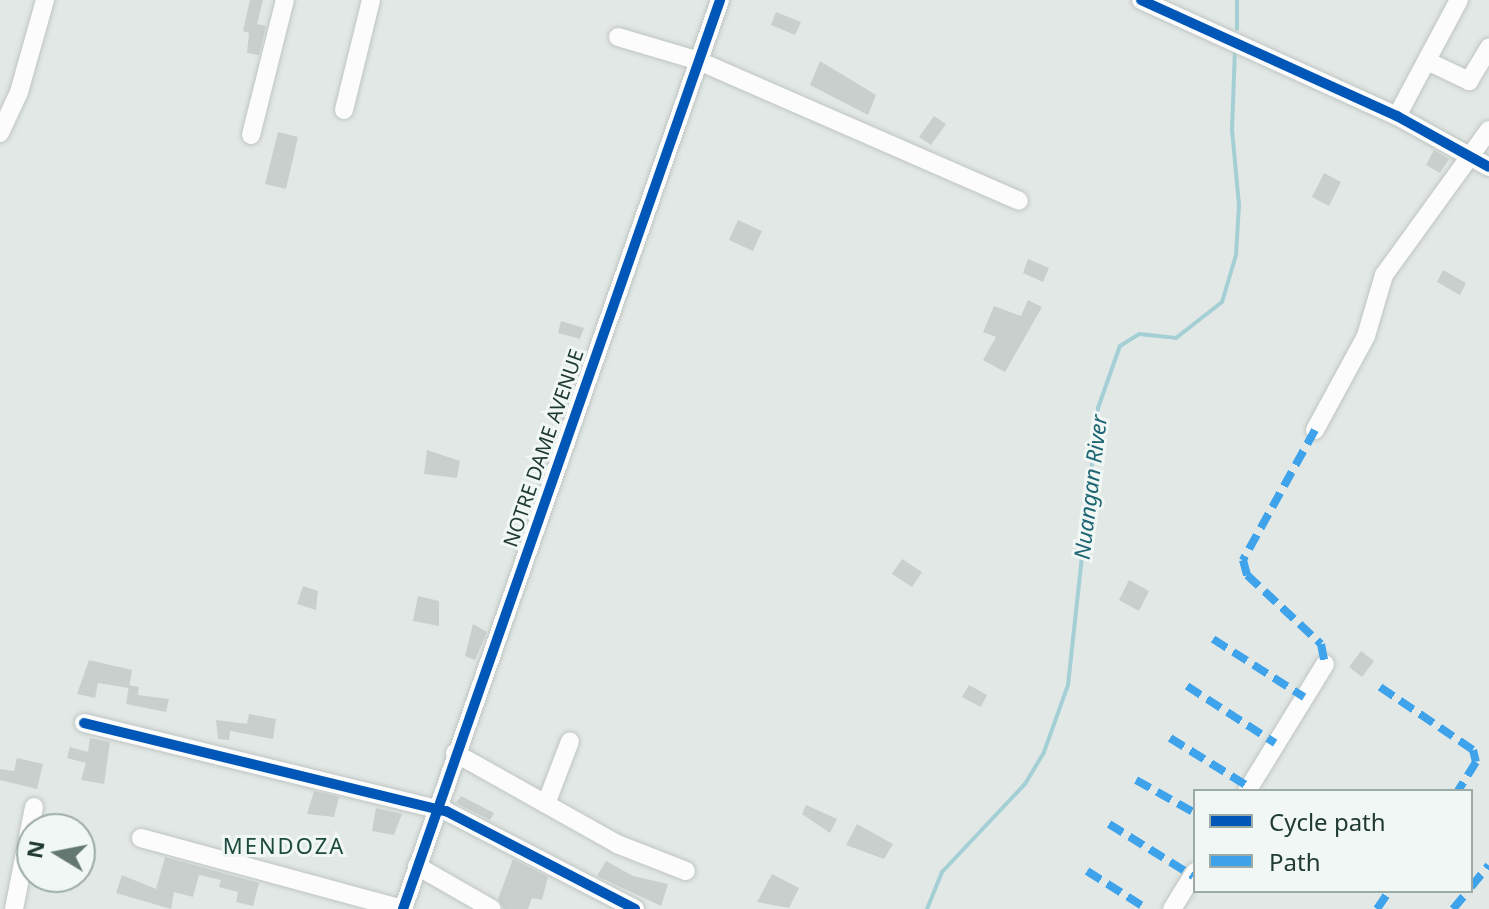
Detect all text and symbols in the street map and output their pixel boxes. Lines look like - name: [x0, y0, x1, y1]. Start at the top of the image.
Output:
- street label: NOTRE DAME AVENUE: [498, 346, 588, 550]
- water label: Nuangan River: [1068, 413, 1112, 561]
- legend: [1193, 789, 1473, 893]
- text: Cycle path: [1269, 805, 1386, 838]
- north arrow: [16, 813, 96, 893]
- district label: MENDOZA: [223, 833, 345, 859]
- text: N: [18, 838, 51, 861]
- text: Path: [1269, 845, 1320, 878]

